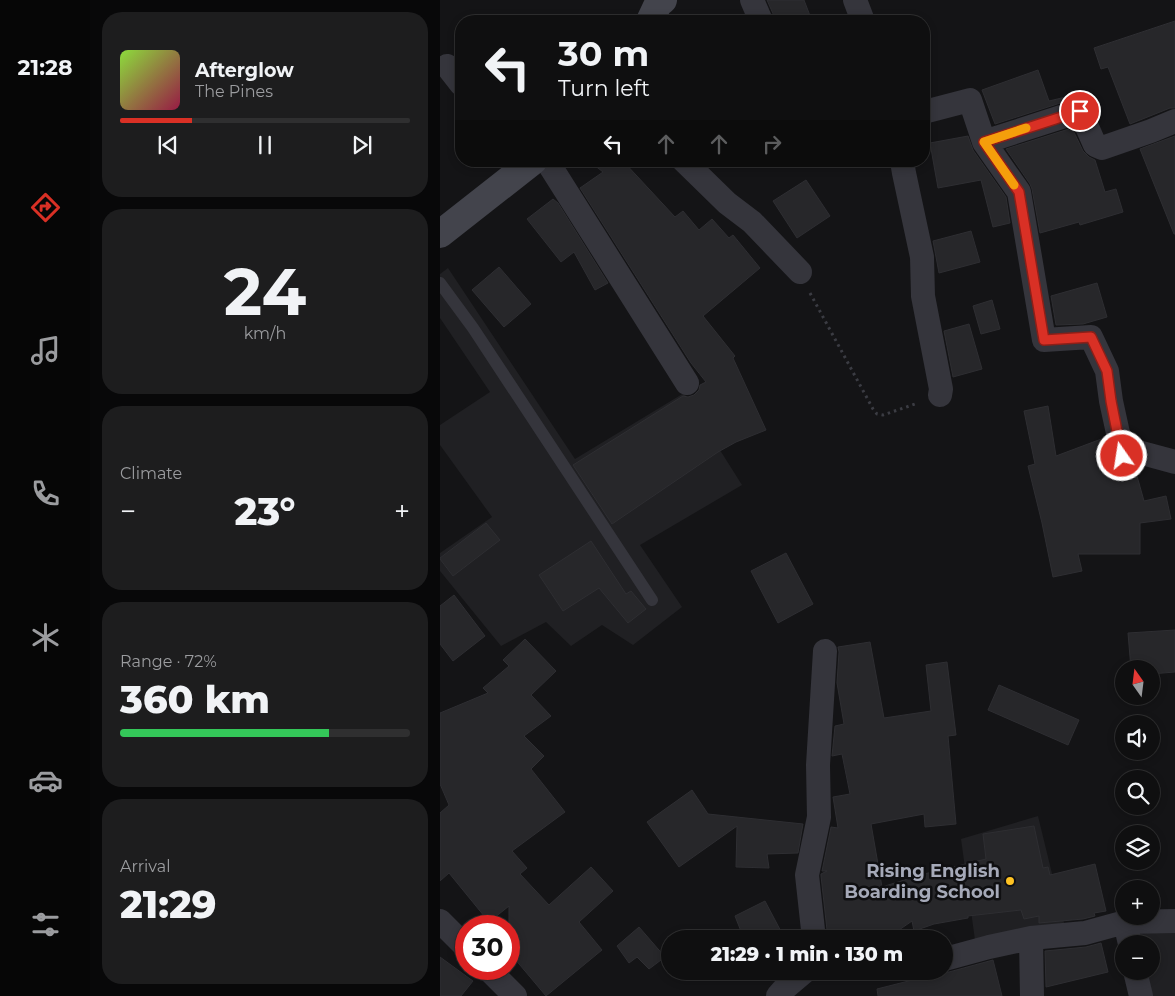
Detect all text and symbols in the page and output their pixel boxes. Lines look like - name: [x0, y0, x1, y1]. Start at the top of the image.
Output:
- text: 30 m: [558, 32, 649, 75]
- icon: left: [475, 35, 540, 100]
- text: 21:28: [18, 54, 72, 81]
- text: Afterglow: [195, 59, 294, 82]
- text: Turn left: [558, 75, 650, 102]
- text: The Pines: [195, 82, 273, 101]
- pin: [1059, 90, 1101, 132]
- icon: arrive: [1066, 97, 1094, 125]
- icon: left: [599, 130, 627, 158]
- icon: ahead: [652, 130, 680, 158]
- icon: ahead: [705, 130, 733, 158]
- icon: right: [758, 130, 786, 158]
- icon: previous: [154, 131, 182, 159]
- icon: pause: [251, 131, 279, 159]
- icon: next: [348, 131, 376, 159]
- icon: directions: [28, 190, 63, 225]
- text: 24: [224, 252, 306, 331]
- text: km/h: [244, 324, 286, 343]
- icon: music: [28, 333, 63, 368]
- position arrow: [1095, 429, 1147, 481]
- text: Climate: [120, 464, 182, 483]
- icon: phone: [28, 476, 63, 511]
- text: 23°: [235, 488, 295, 535]
- text: −: [120, 494, 136, 528]
- text: +: [394, 494, 410, 528]
- icon: climate: [28, 620, 63, 655]
- text: Range · 72%: [120, 652, 217, 671]
- north arrow: [1115, 660, 1160, 705]
- map controls: [1115, 660, 1160, 980]
- text: 360 km: [120, 676, 270, 723]
- button: sound: [1115, 715, 1160, 760]
- icon: car: [28, 763, 63, 798]
- button: search: [1115, 770, 1160, 815]
- button: layers: [1115, 825, 1160, 870]
- text: Arrival: [120, 857, 170, 876]
- place label: Rising English Boarding School: [844, 860, 1000, 903]
- marker: Rising English Boarding School: [1004, 875, 1016, 887]
- button: +: [1115, 880, 1160, 925]
- text: 21:29: [120, 881, 216, 928]
- icon: filters: [28, 907, 63, 942]
- speed limit sign: 30: [455, 915, 520, 980]
- button: −: [1115, 935, 1160, 980]
- text: 21:29 · 1 min · 130 m: [711, 943, 903, 966]

